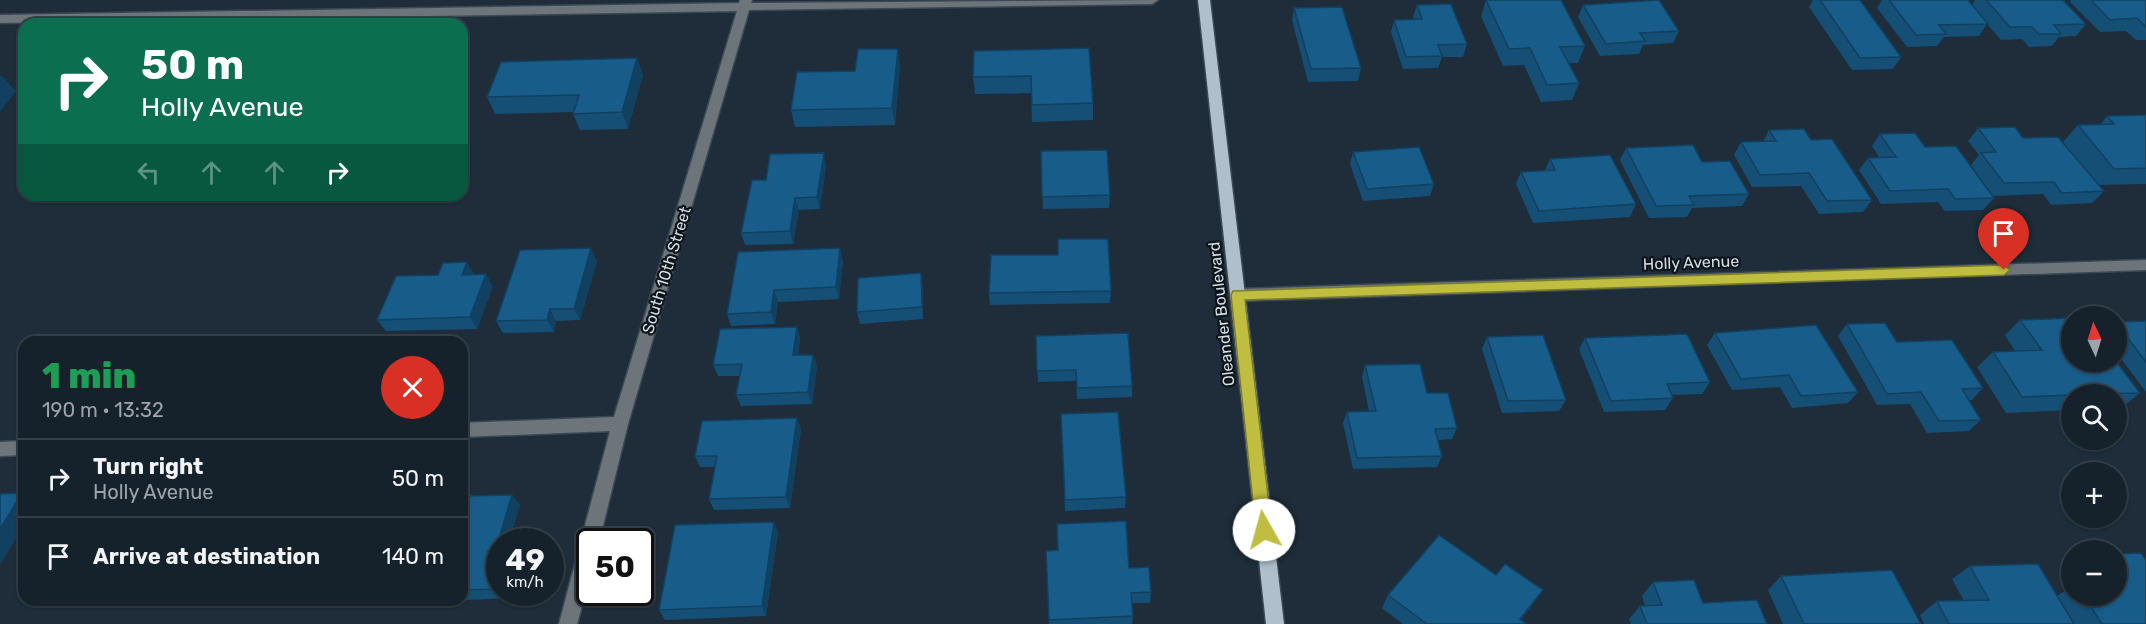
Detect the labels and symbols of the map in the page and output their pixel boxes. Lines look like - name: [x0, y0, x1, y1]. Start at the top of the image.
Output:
- street label: South 10th Street: [638, 204, 695, 336]
- pin: [1978, 208, 2029, 270]
- street label: Oleander Boulevard: [1204, 241, 1239, 387]
- street label: Holly Avenue: [1643, 251, 1740, 274]
- north arrow: [2061, 306, 2127, 372]
- position arrow: [1232, 498, 1296, 562]
- speed limit sign: 50: [576, 528, 654, 606]

